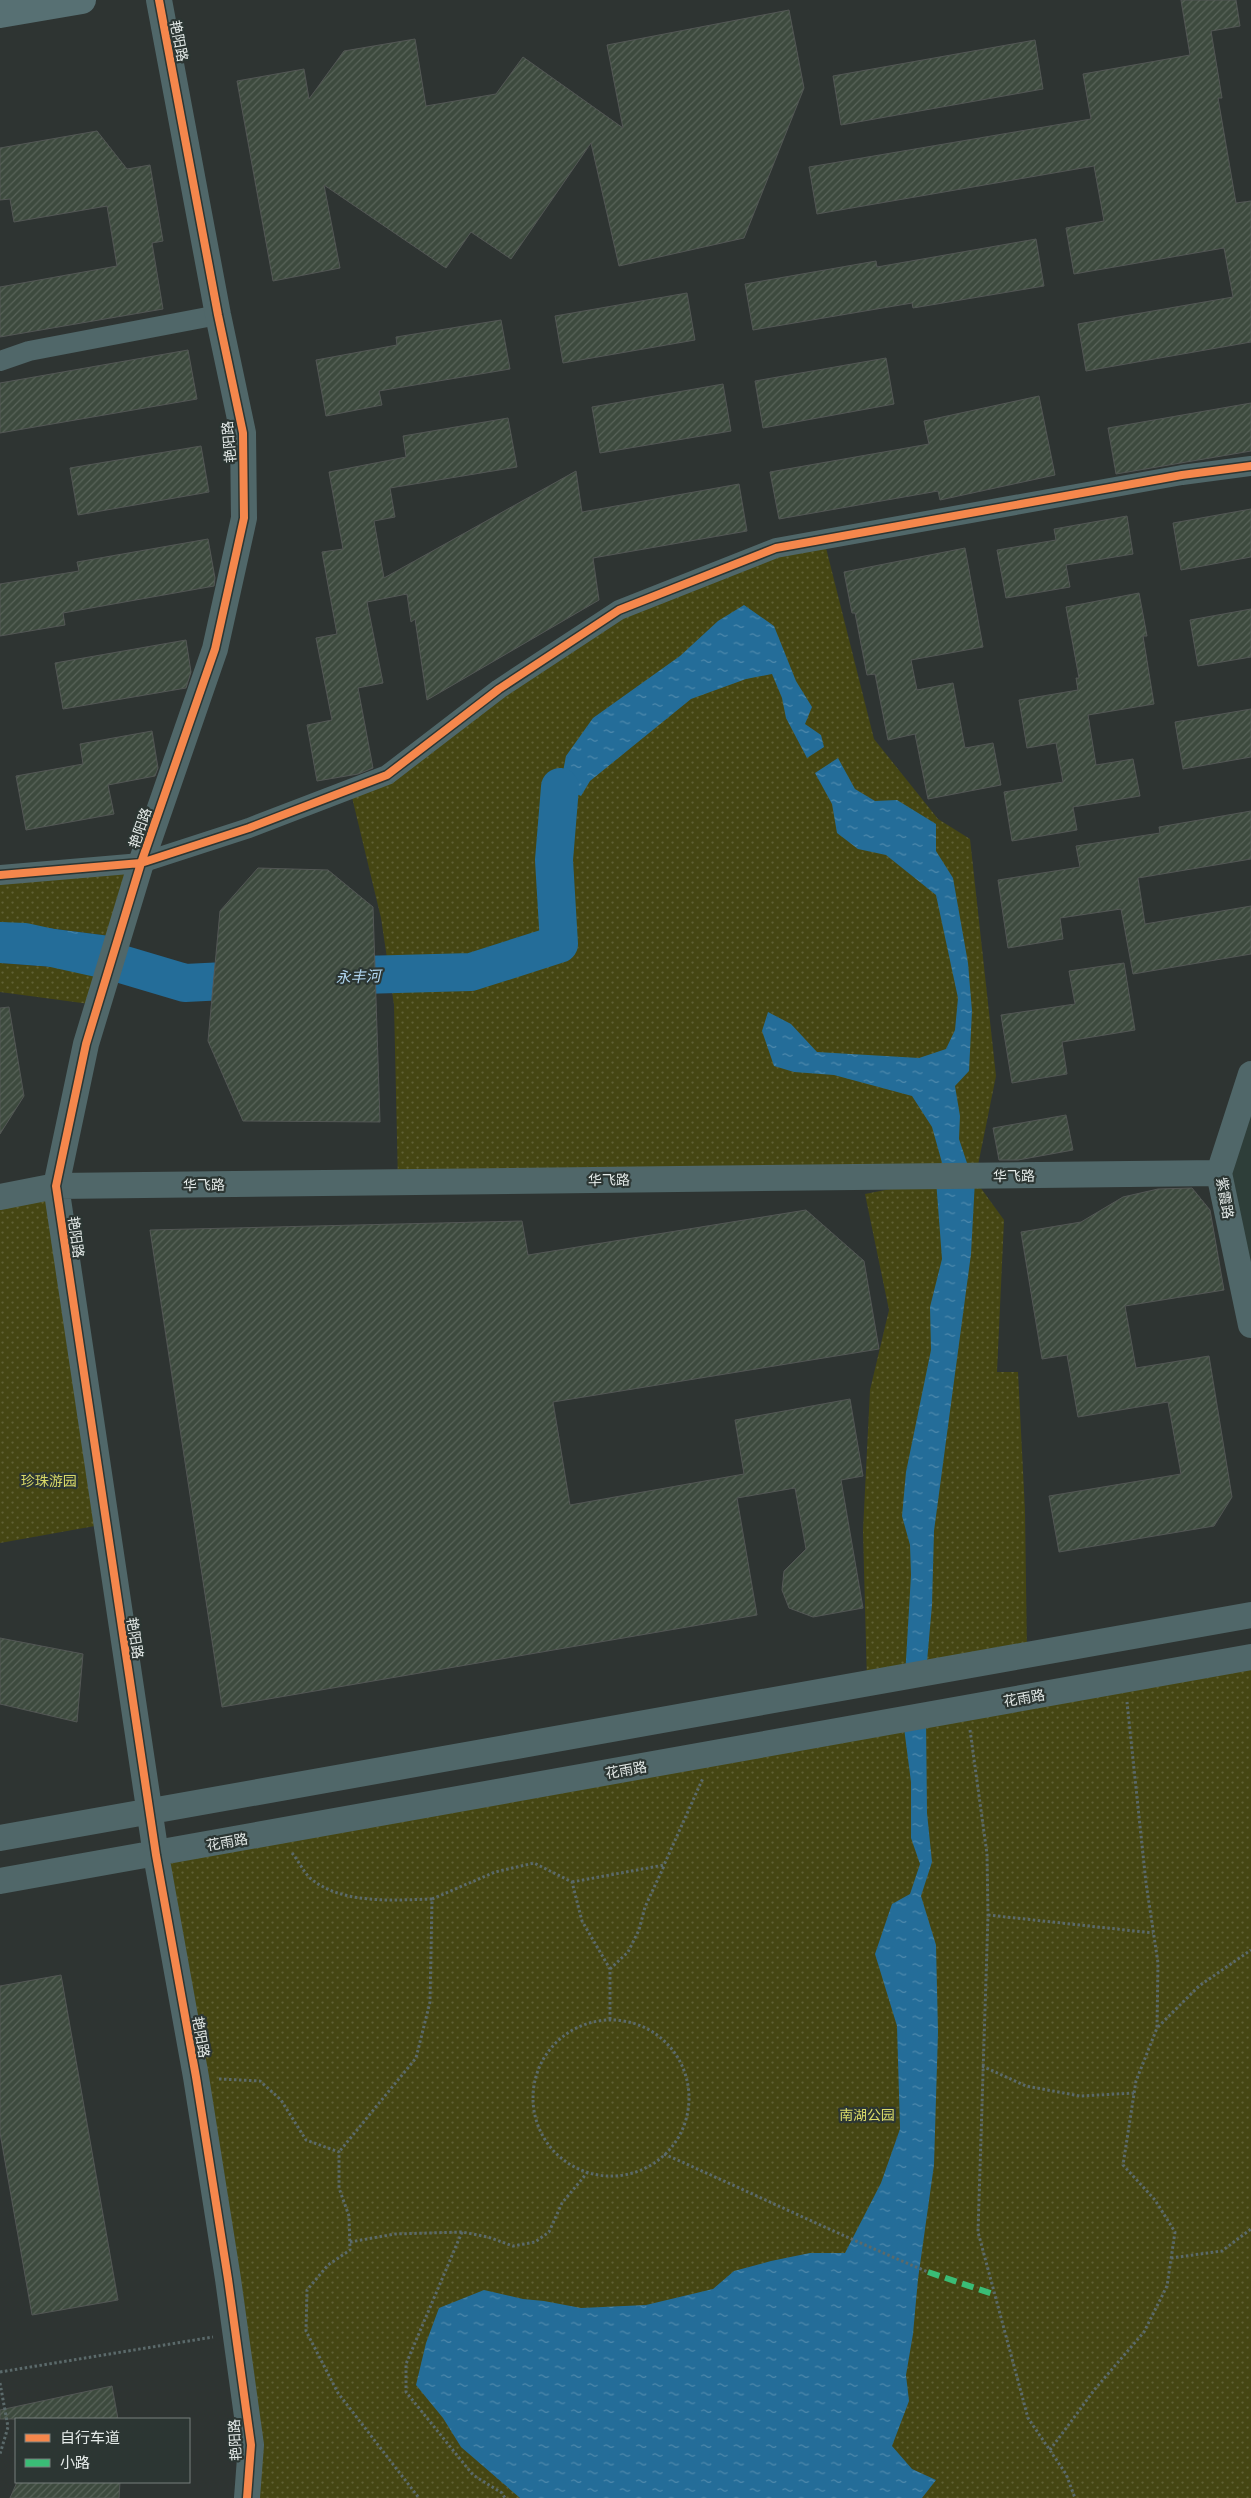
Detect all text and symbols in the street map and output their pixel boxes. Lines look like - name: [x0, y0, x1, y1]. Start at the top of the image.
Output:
- street label: 艳阳路: [166, 19, 192, 63]
- street label: 艳阳路: [218, 420, 240, 464]
- street label: 艳阳路: [125, 805, 155, 851]
- water label: 永丰河: [335, 966, 384, 987]
- street label: 华飞路: [993, 1167, 1035, 1185]
- street label: 华飞路: [588, 1171, 630, 1189]
- street label: 华飞路: [183, 1176, 225, 1194]
- street label: 紫霞路: [1212, 1176, 1238, 1220]
- street label: 艳阳路: [64, 1215, 88, 1259]
- park label: 珍珠游园: [21, 1472, 77, 1490]
- street label: 艳阳路: [123, 1616, 147, 1660]
- street label: 花雨路: [1002, 1685, 1046, 1711]
- street label: 花雨路: [604, 1757, 648, 1783]
- street label: 花雨路: [205, 1829, 249, 1855]
- street label: 艳阳路: [188, 2015, 214, 2059]
- park label: 南湖公园: [839, 2106, 895, 2124]
- legend: [15, 2418, 190, 2483]
- street label: 艳阳路: [225, 2419, 245, 2461]
- text: 自行车道: [60, 2428, 120, 2447]
- text: 小路: [60, 2453, 90, 2472]

